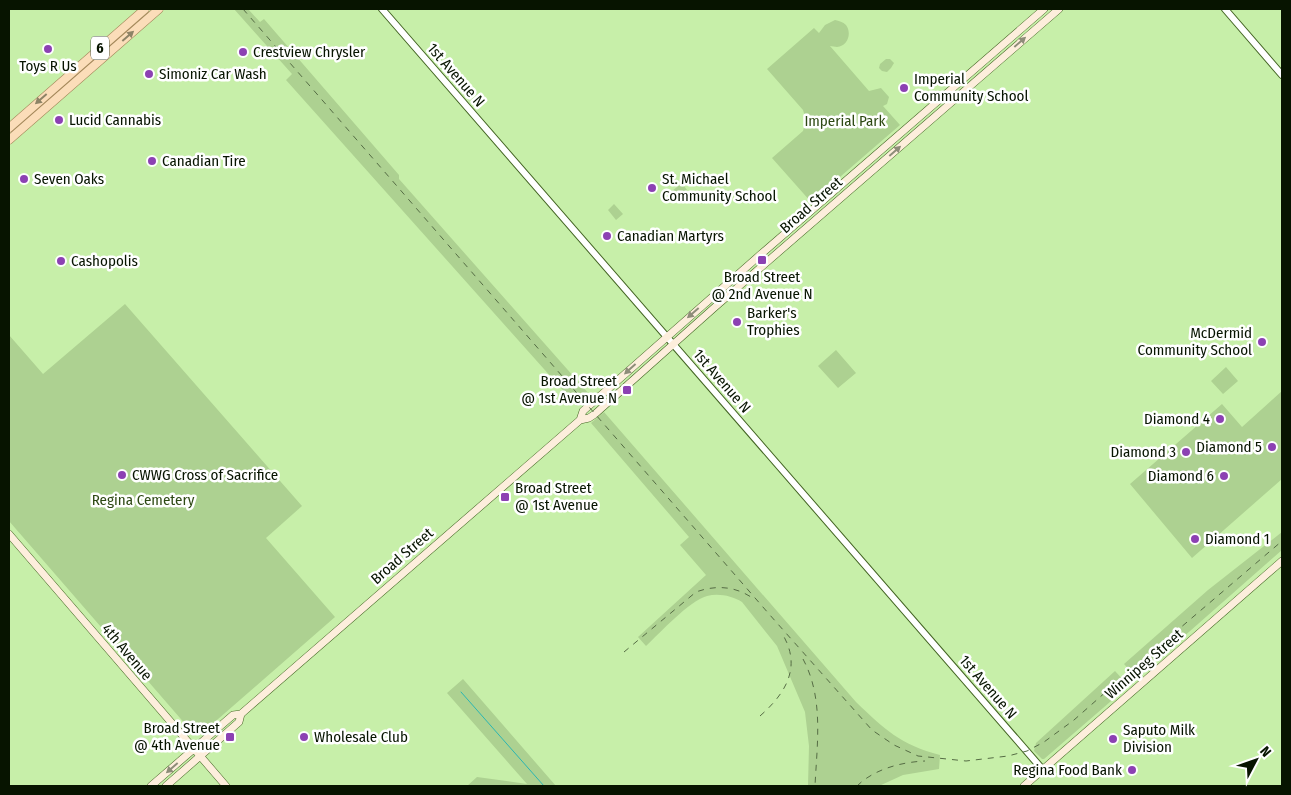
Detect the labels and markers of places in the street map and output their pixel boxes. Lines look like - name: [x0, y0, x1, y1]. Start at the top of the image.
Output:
- marker: Toys R Us: [42, 43, 54, 55]
- place label: Crestview Chrysler: [253, 43, 366, 61]
- marker: Crestview Chrysler: [237, 46, 249, 58]
- place label: Toys R Us: [19, 57, 77, 75]
- place label: Simoniz Car Wash: [159, 65, 267, 83]
- marker: Simoniz Car Wash: [143, 68, 155, 80]
- place label: Imperial Community School: [914, 70, 1028, 105]
- marker: Imperial Community School: [898, 82, 910, 94]
- place label: Lucid Cannabis: [69, 111, 161, 129]
- marker: Lucid Cannabis: [53, 114, 65, 126]
- place label: Canadian Tire: [162, 152, 246, 170]
- marker: Canadian Tire: [146, 155, 158, 167]
- place label: Seven Oaks: [34, 170, 104, 188]
- place label: St. Michael Community School: [662, 170, 776, 205]
- marker: Seven Oaks: [18, 173, 30, 185]
- marker: St. Michael Community School: [646, 182, 658, 194]
- place label: Canadian Martyrs: [617, 227, 724, 245]
- marker: Canadian Martyrs: [601, 230, 613, 242]
- place label: Cashopolis: [71, 252, 138, 270]
- marker: Broad Street @ 2nd Avenue N: [756, 254, 768, 266]
- marker: Cashopolis: [55, 255, 67, 267]
- place label: Broad Street @ 2nd Avenue N: [711, 268, 813, 303]
- place label: Barker's Trophies: [747, 304, 800, 339]
- marker: Barker's Trophies: [731, 316, 743, 328]
- place label: McDermid Community School: [1138, 324, 1252, 359]
- marker: McDermid Community School: [1256, 336, 1268, 348]
- place label: Broad Street @ 1st Avenue N: [521, 372, 617, 407]
- marker: Broad Street @ 1st Avenue N: [621, 384, 633, 396]
- place label: Diamond 4: [1144, 410, 1210, 428]
- marker: Diamond 4: [1214, 413, 1226, 425]
- place label: Diamond 5: [1196, 438, 1262, 456]
- marker: Diamond 5: [1266, 441, 1278, 453]
- place label: Diamond 3: [1110, 443, 1176, 461]
- marker: Diamond 3: [1180, 446, 1192, 458]
- place label: CWWG Cross of Sacrifice: [132, 466, 278, 484]
- place label: Diamond 6: [1148, 467, 1214, 485]
- marker: CWWG Cross of Sacrifice: [116, 469, 128, 481]
- marker: Diamond 6: [1218, 470, 1230, 482]
- place label: Broad Street @ 1st Avenue: [515, 479, 598, 514]
- marker: Broad Street @ 1st Avenue: [499, 491, 511, 503]
- place label: Diamond 1: [1205, 530, 1270, 548]
- marker: Diamond 1: [1189, 533, 1201, 545]
- place label: Broad Street @ 4th Avenue: [134, 719, 220, 754]
- place label: Saputo Milk Division: [1123, 721, 1195, 756]
- place label: Wholesale Club: [314, 728, 408, 746]
- marker: Broad Street @ 4th Avenue: [224, 731, 236, 743]
- marker: Wholesale Club: [298, 731, 310, 743]
- marker: Saputo Milk Division: [1107, 733, 1119, 745]
- place label: Regina Food Bank: [1013, 761, 1122, 779]
- marker: Regina Food Bank: [1126, 764, 1138, 776]

